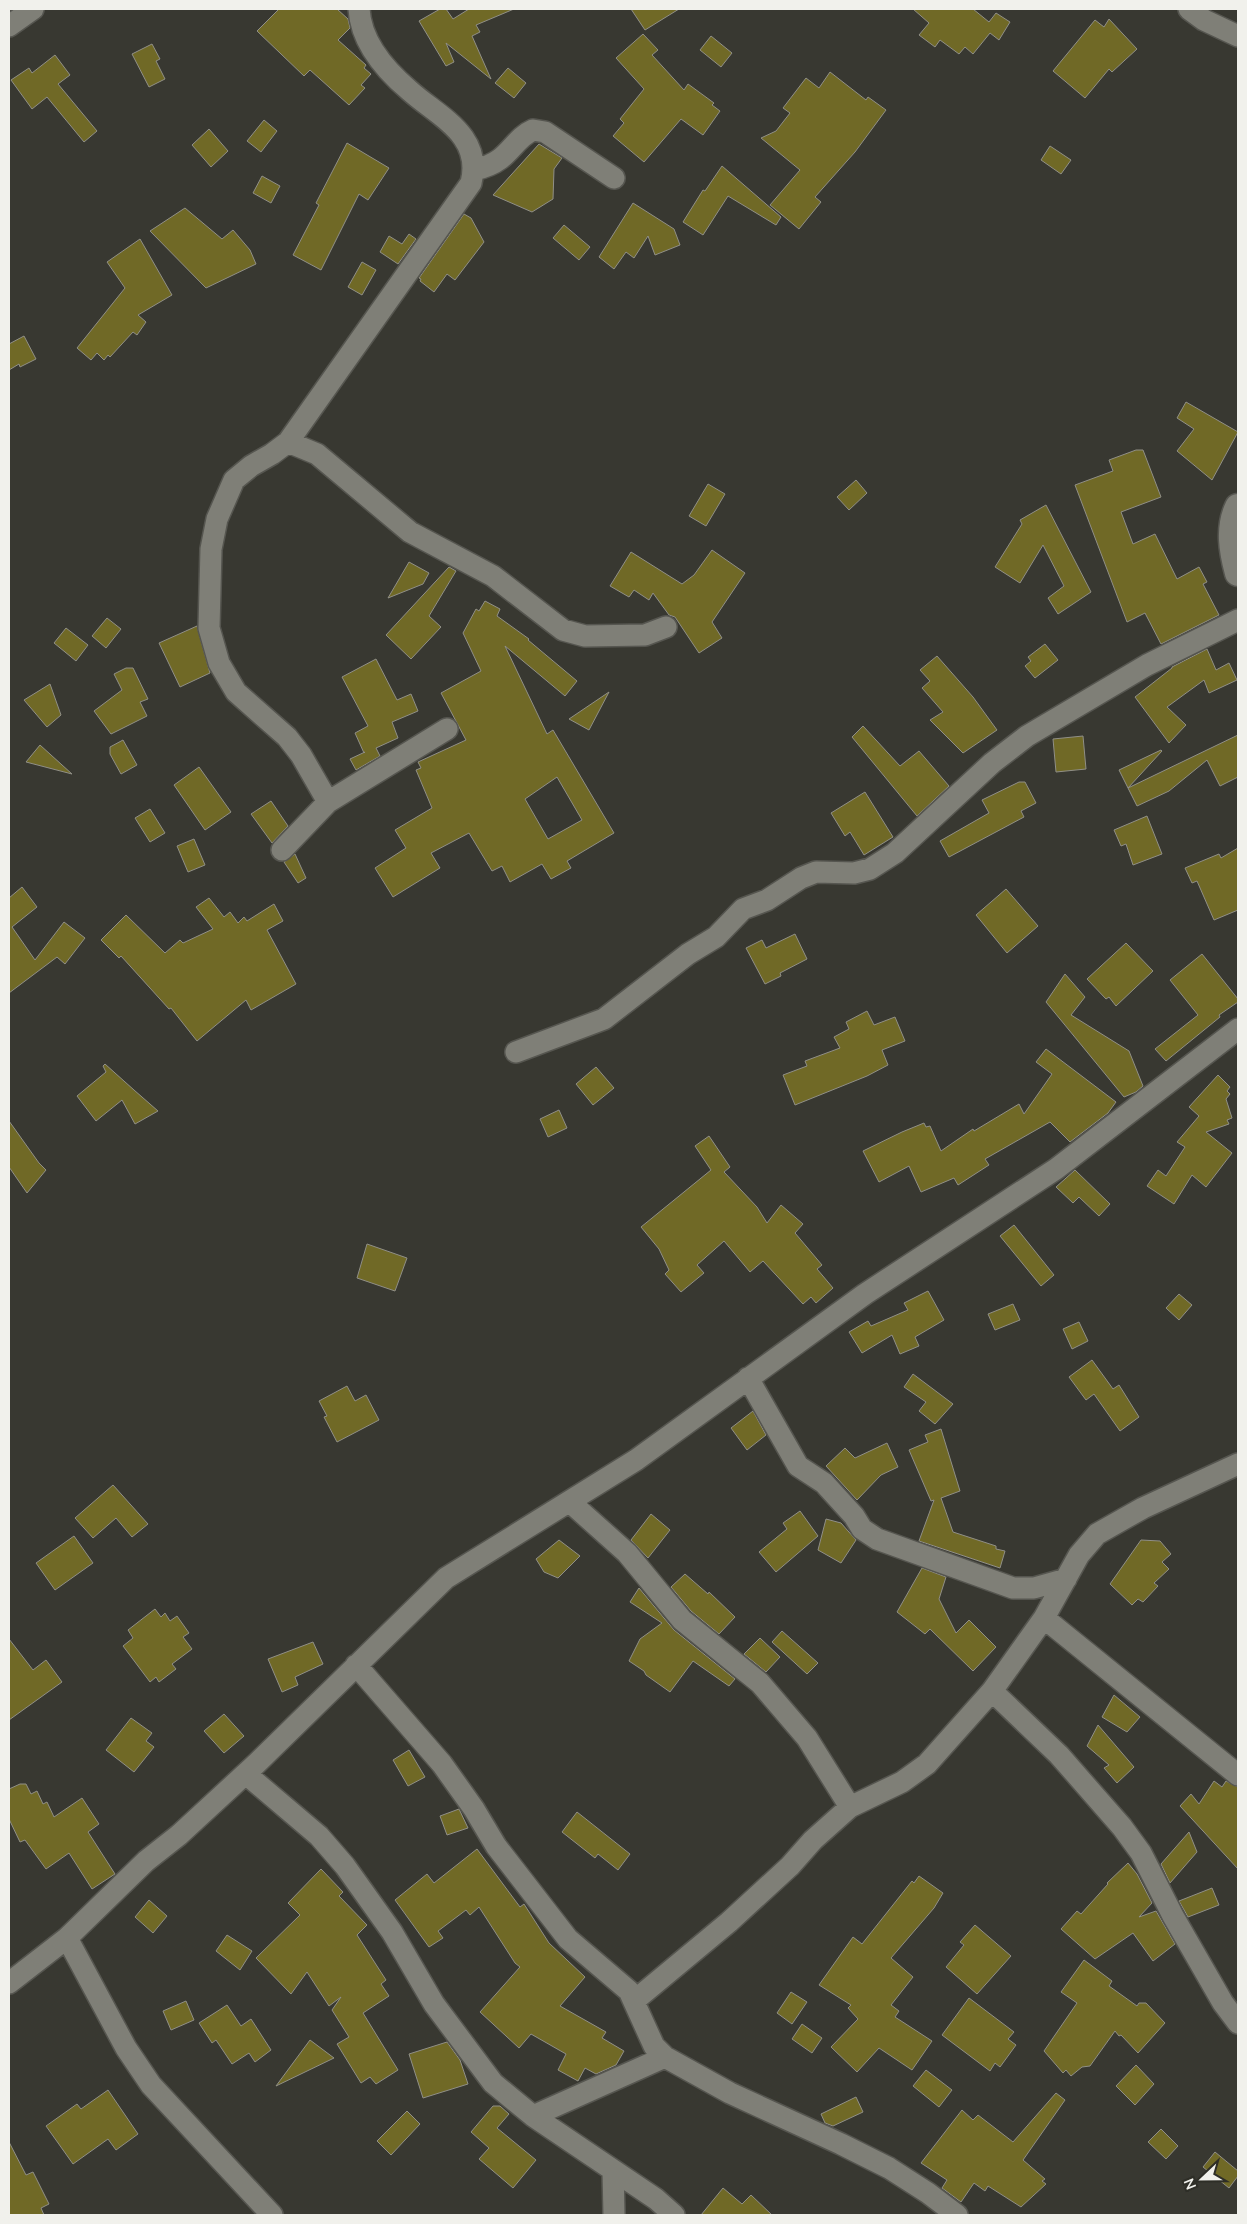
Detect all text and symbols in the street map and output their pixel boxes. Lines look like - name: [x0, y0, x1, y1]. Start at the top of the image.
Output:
- north arrow: [1177, 2154, 1227, 2204]
- text: N: [1180, 2176, 1200, 2192]

